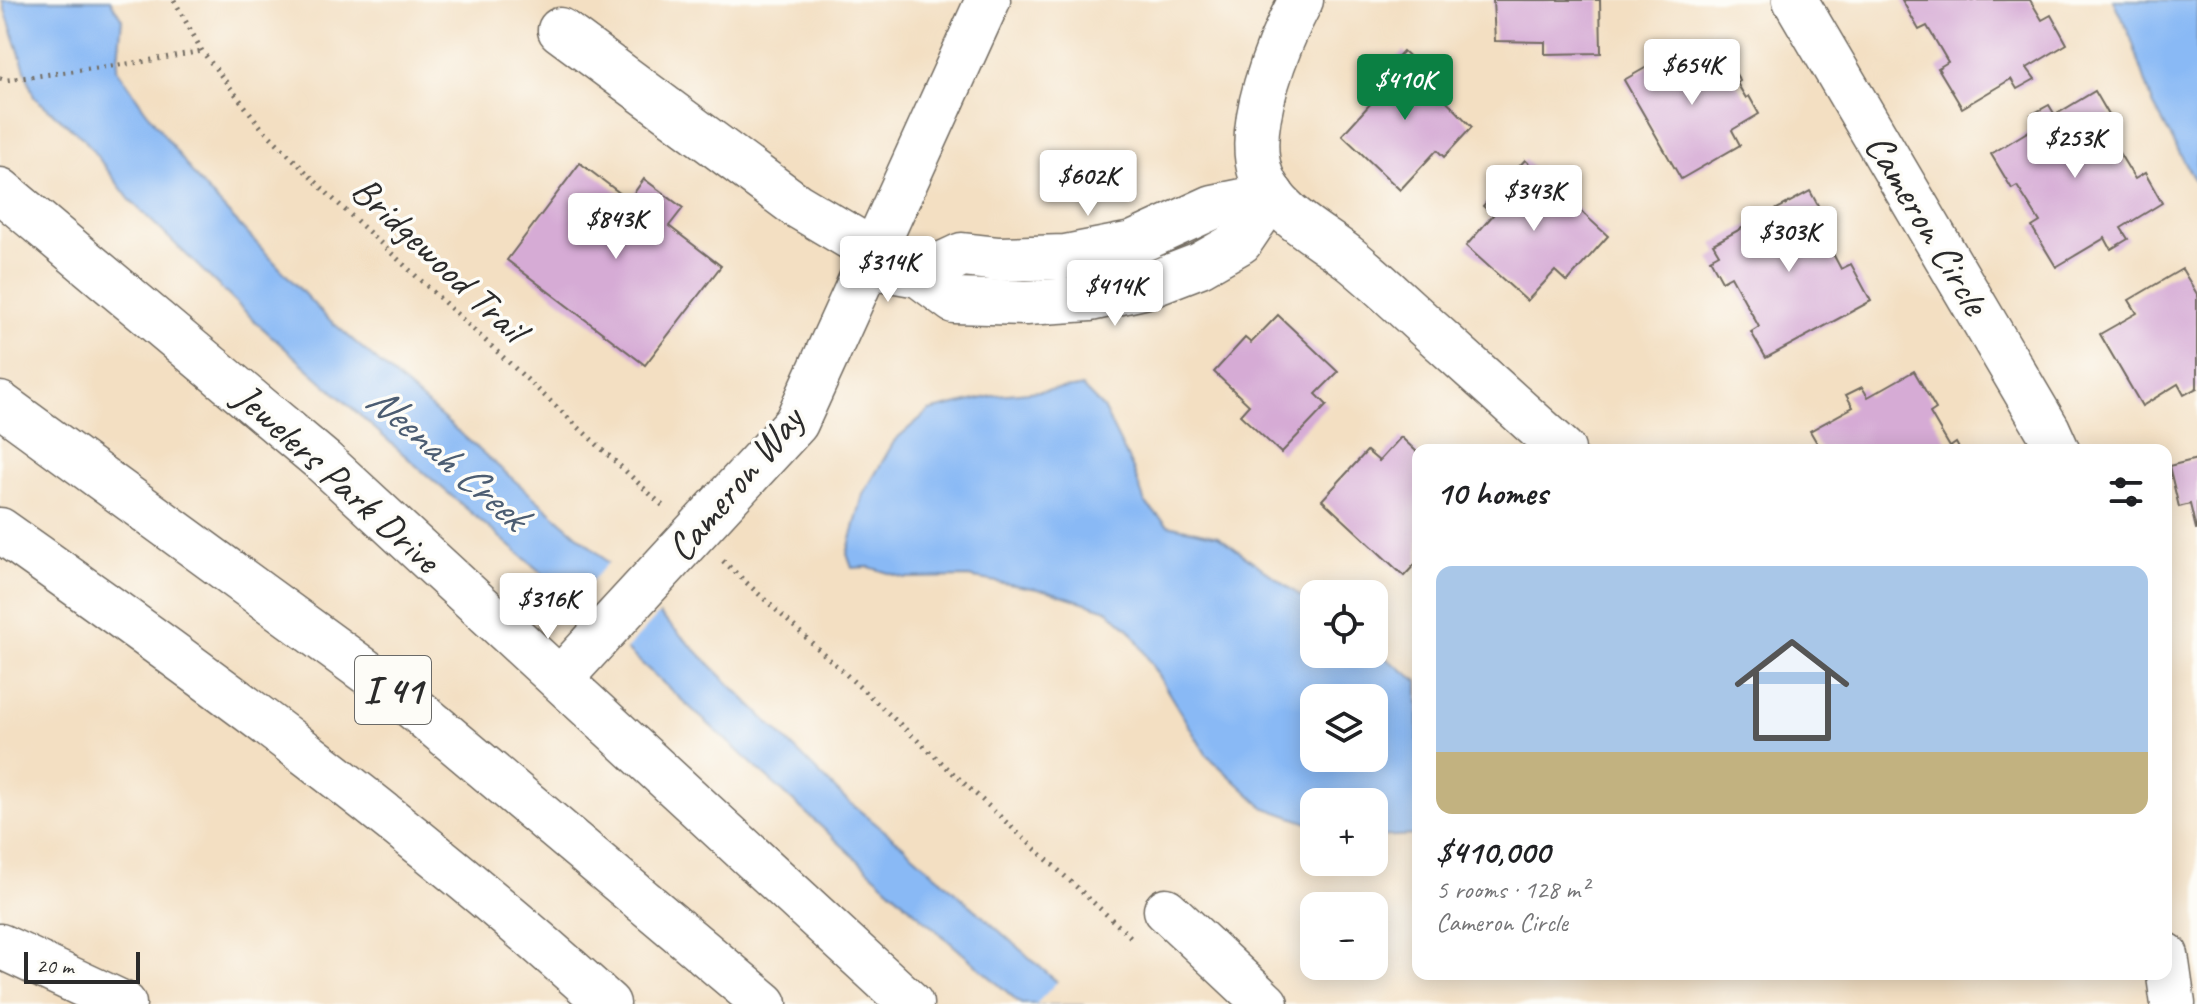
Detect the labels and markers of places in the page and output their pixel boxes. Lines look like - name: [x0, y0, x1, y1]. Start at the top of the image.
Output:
- pin: $654K: [1636, 39, 1748, 107]
- pin: $410K: [1349, 54, 1461, 122]
- pin: $253K: [2019, 112, 2131, 180]
- pin: $602K: [1032, 150, 1144, 218]
- pin: $343K: [1478, 165, 1590, 233]
- pin: $843K: [560, 193, 672, 261]
- pin: $303K: [1733, 206, 1845, 274]
- pin: $314K: [832, 236, 944, 304]
- pin: $414K: [1059, 260, 1171, 328]
- pin: $316K: [492, 573, 604, 641]

